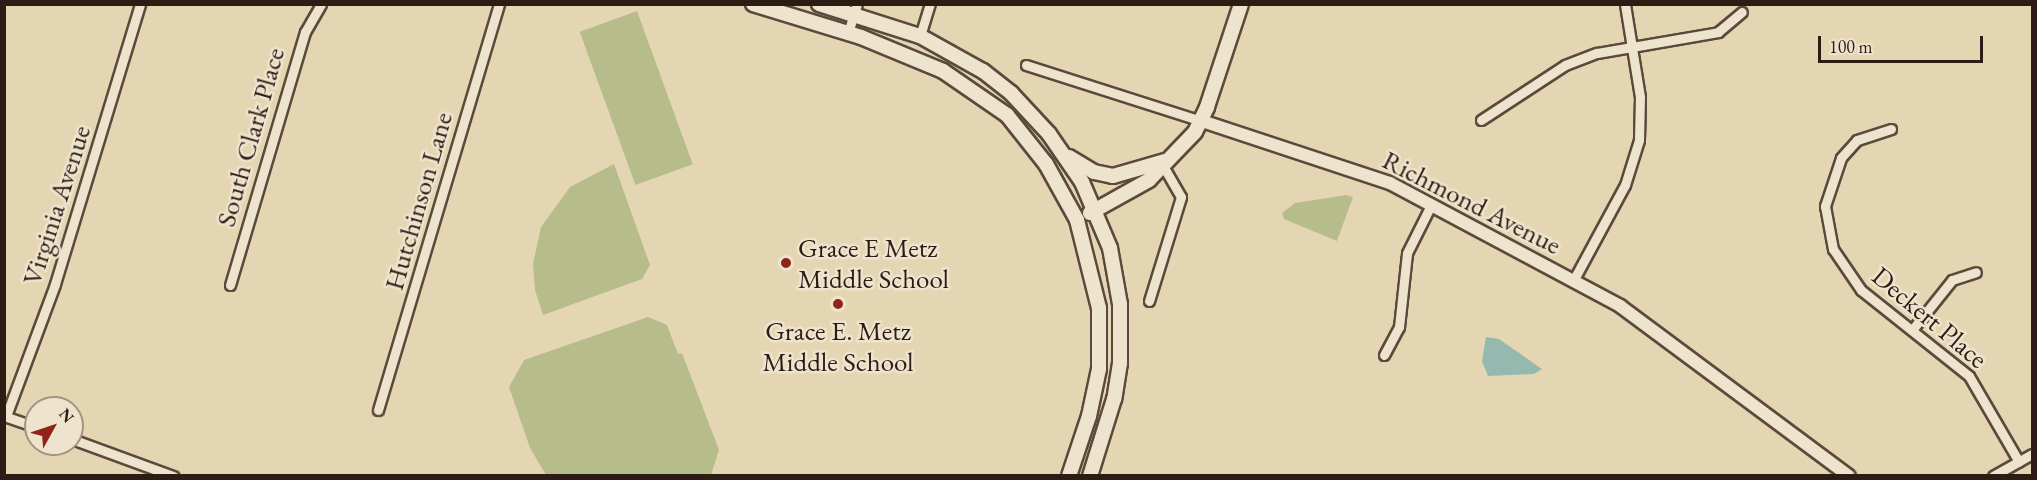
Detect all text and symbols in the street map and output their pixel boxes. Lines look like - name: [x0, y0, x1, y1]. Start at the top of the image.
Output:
- scale bar: [1821, 24, 1986, 62]
- text: 100 m: [1829, 35, 1873, 58]
- street label: South Clark Place: [209, 44, 291, 230]
- street label: Hutchinson Lane: [377, 108, 459, 294]
- street label: Virginia Avenue: [15, 121, 97, 289]
- street label: Richmond Avenue: [1377, 143, 1567, 261]
- place label: Grace E Metz Middle School: [798, 231, 949, 294]
- marker: Grace E Metz Middle School: [779, 256, 793, 270]
- street label: Deckert Place: [1866, 259, 1994, 375]
- marker: Grace E. Metz Middle School: [831, 297, 845, 311]
- place label: Grace E. Metz Middle School: [763, 314, 913, 377]
- north arrow: [24, 396, 84, 456]
- text: N: [54, 404, 79, 427]

